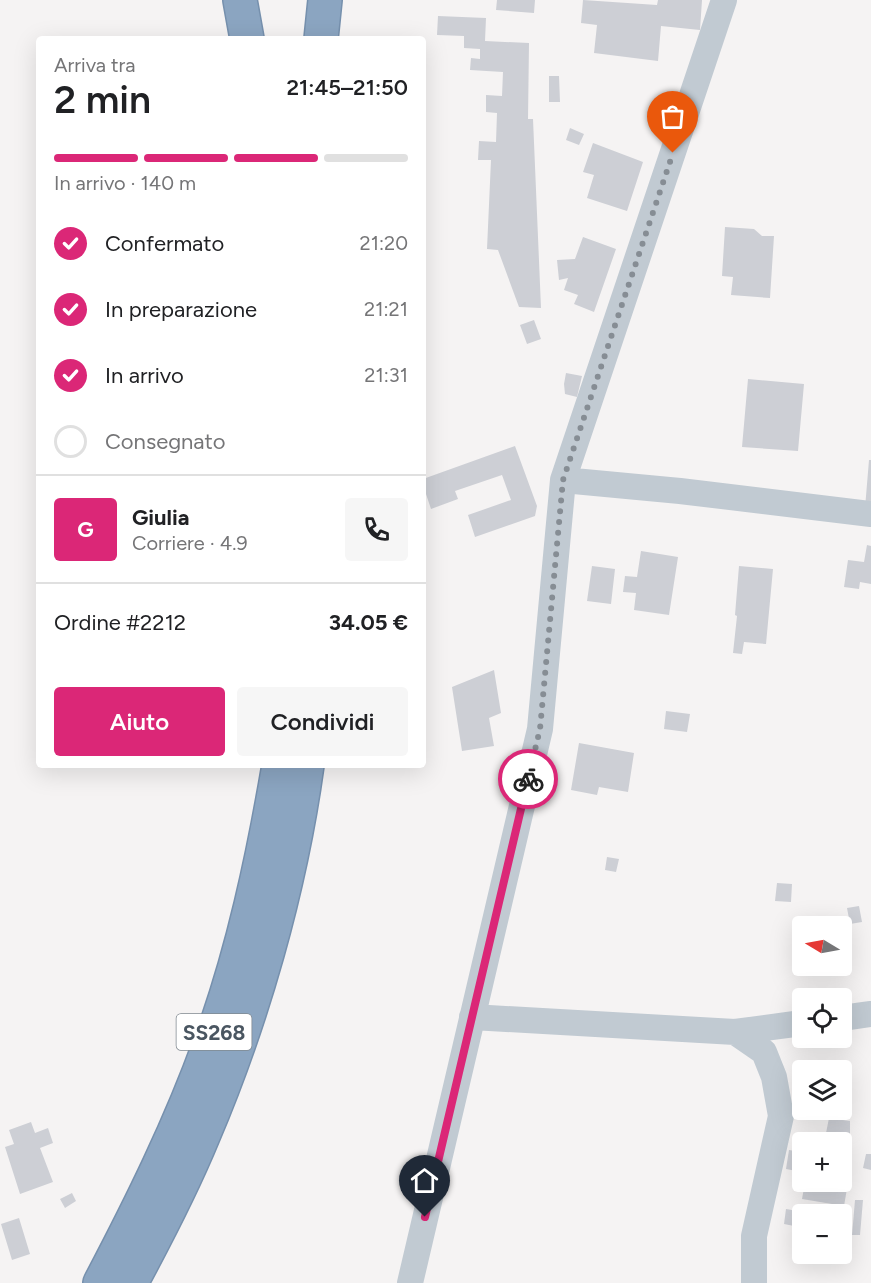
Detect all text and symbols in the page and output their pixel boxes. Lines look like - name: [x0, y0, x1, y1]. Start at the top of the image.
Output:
- text: Arriva tra: [54, 53, 136, 77]
- text: 21:45–21:50: [286, 74, 408, 101]
- text: 2 min: [54, 76, 151, 123]
- pin: [647, 91, 698, 153]
- icon: bag: [656, 100, 689, 133]
- text: In arrivo · 140 m: [54, 171, 196, 195]
- icon: check: [54, 227, 87, 260]
- text: Confermato: [105, 230, 224, 257]
- text: 21:20: [360, 231, 408, 255]
- icon: check: [54, 293, 87, 326]
- text: In preparazione: [105, 296, 257, 323]
- text: 21:21: [364, 297, 408, 321]
- icon: check: [54, 359, 87, 392]
- text: In arrivo: [105, 362, 184, 389]
- text: 21:31: [364, 363, 408, 387]
- text: Consegnato: [105, 428, 226, 455]
- button: phone: [345, 498, 408, 561]
- text: Giulia: [132, 504, 190, 531]
- text: G: [77, 516, 94, 543]
- text: Corriere · 4.9: [132, 531, 248, 555]
- text: Ordine #2212: [54, 609, 186, 636]
- text: 34.05 €: [329, 609, 408, 636]
- button: Aiuto: [54, 687, 225, 756]
- button: Condividi: [237, 687, 408, 756]
- courier: [498, 749, 558, 809]
- icon: bike: [512, 763, 545, 796]
- north arrow: [792, 916, 852, 976]
- map controls: [792, 916, 852, 1264]
- button: locate: [792, 988, 852, 1048]
- road number: SS268: [176, 1014, 252, 1050]
- button: layers: [792, 1060, 852, 1120]
- button: +: [792, 1132, 852, 1192]
- pin: [399, 1155, 450, 1217]
- icon: home: [408, 1164, 441, 1197]
- button: −: [792, 1204, 852, 1264]

